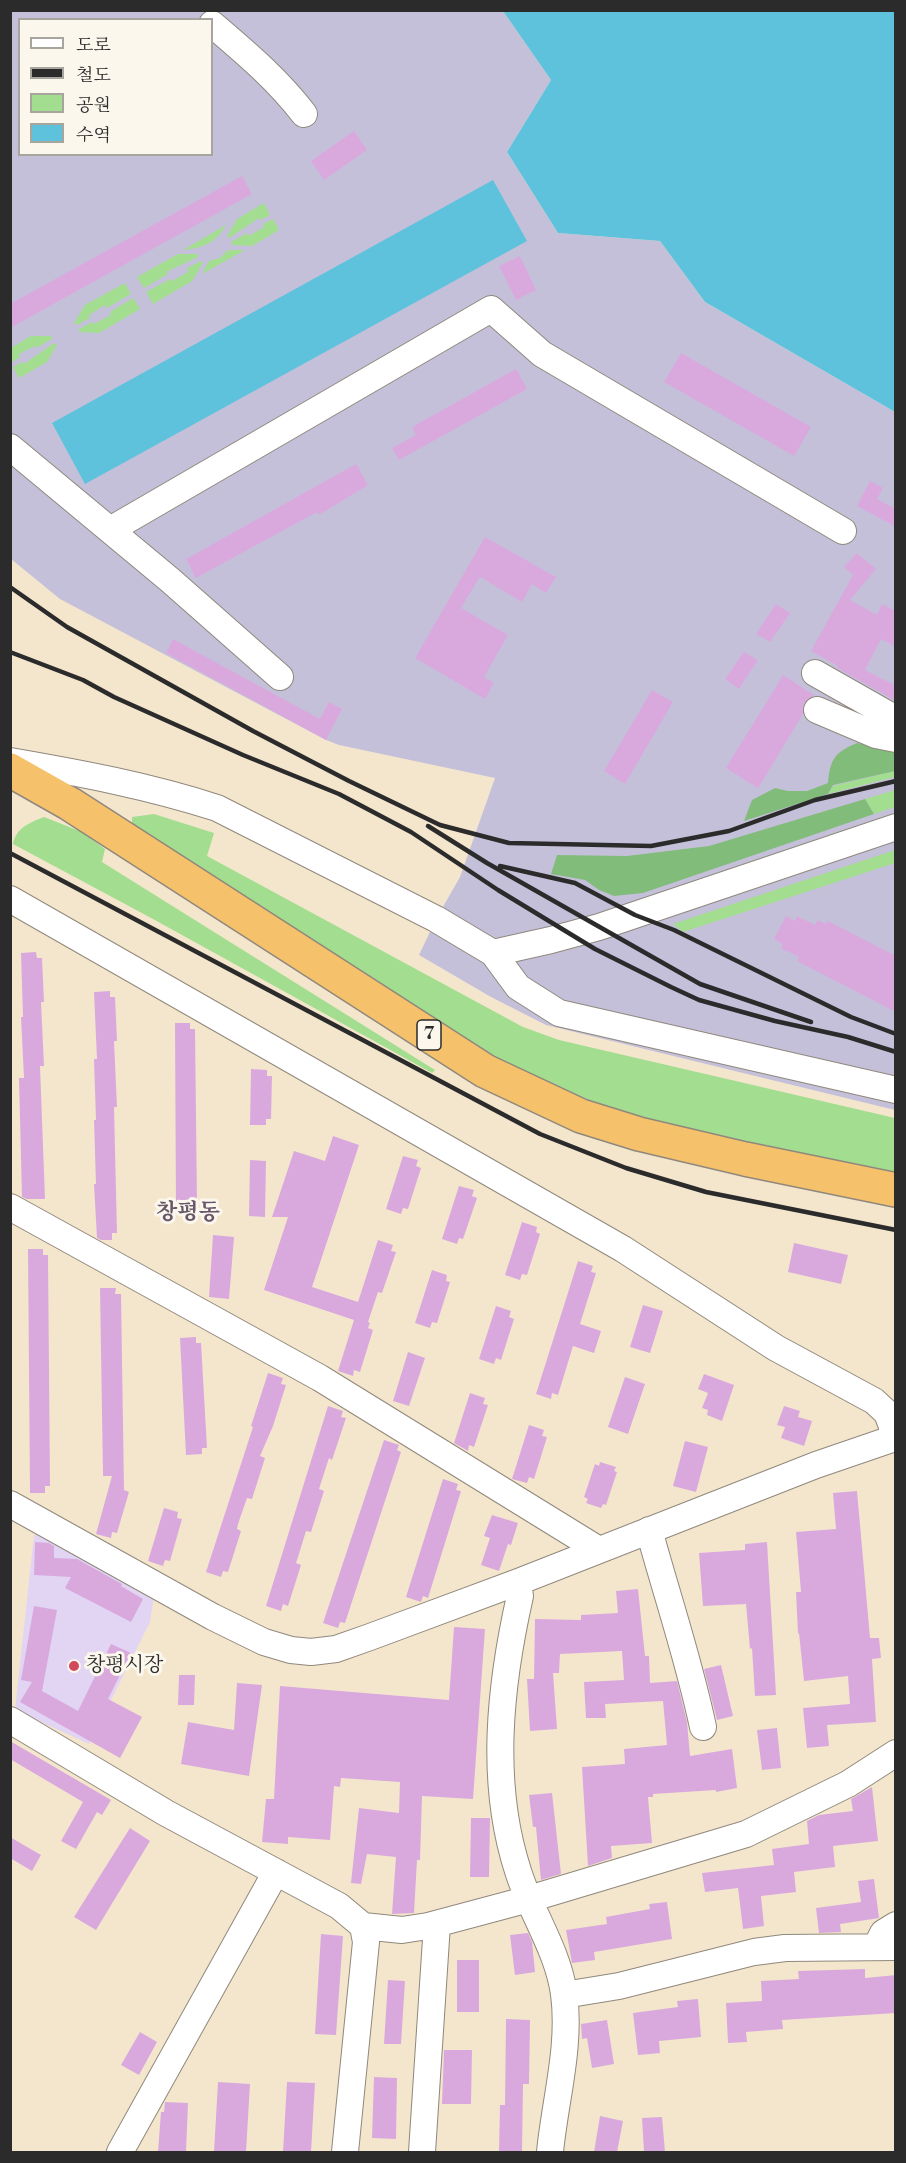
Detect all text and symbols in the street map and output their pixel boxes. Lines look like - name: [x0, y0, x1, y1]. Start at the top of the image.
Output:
- legend: [18, 18, 213, 156]
- text: 도로: [76, 34, 111, 57]
- text: 철도: [76, 64, 111, 87]
- text: 공원: [76, 94, 111, 117]
- text: 수역: [76, 124, 111, 147]
- road number: 7: [417, 1020, 441, 1050]
- district label: 창평동: [156, 1201, 220, 1227]
- place label: 창평시장: [86, 1654, 163, 1678]
- marker: 창평시장: [67, 1659, 81, 1673]

